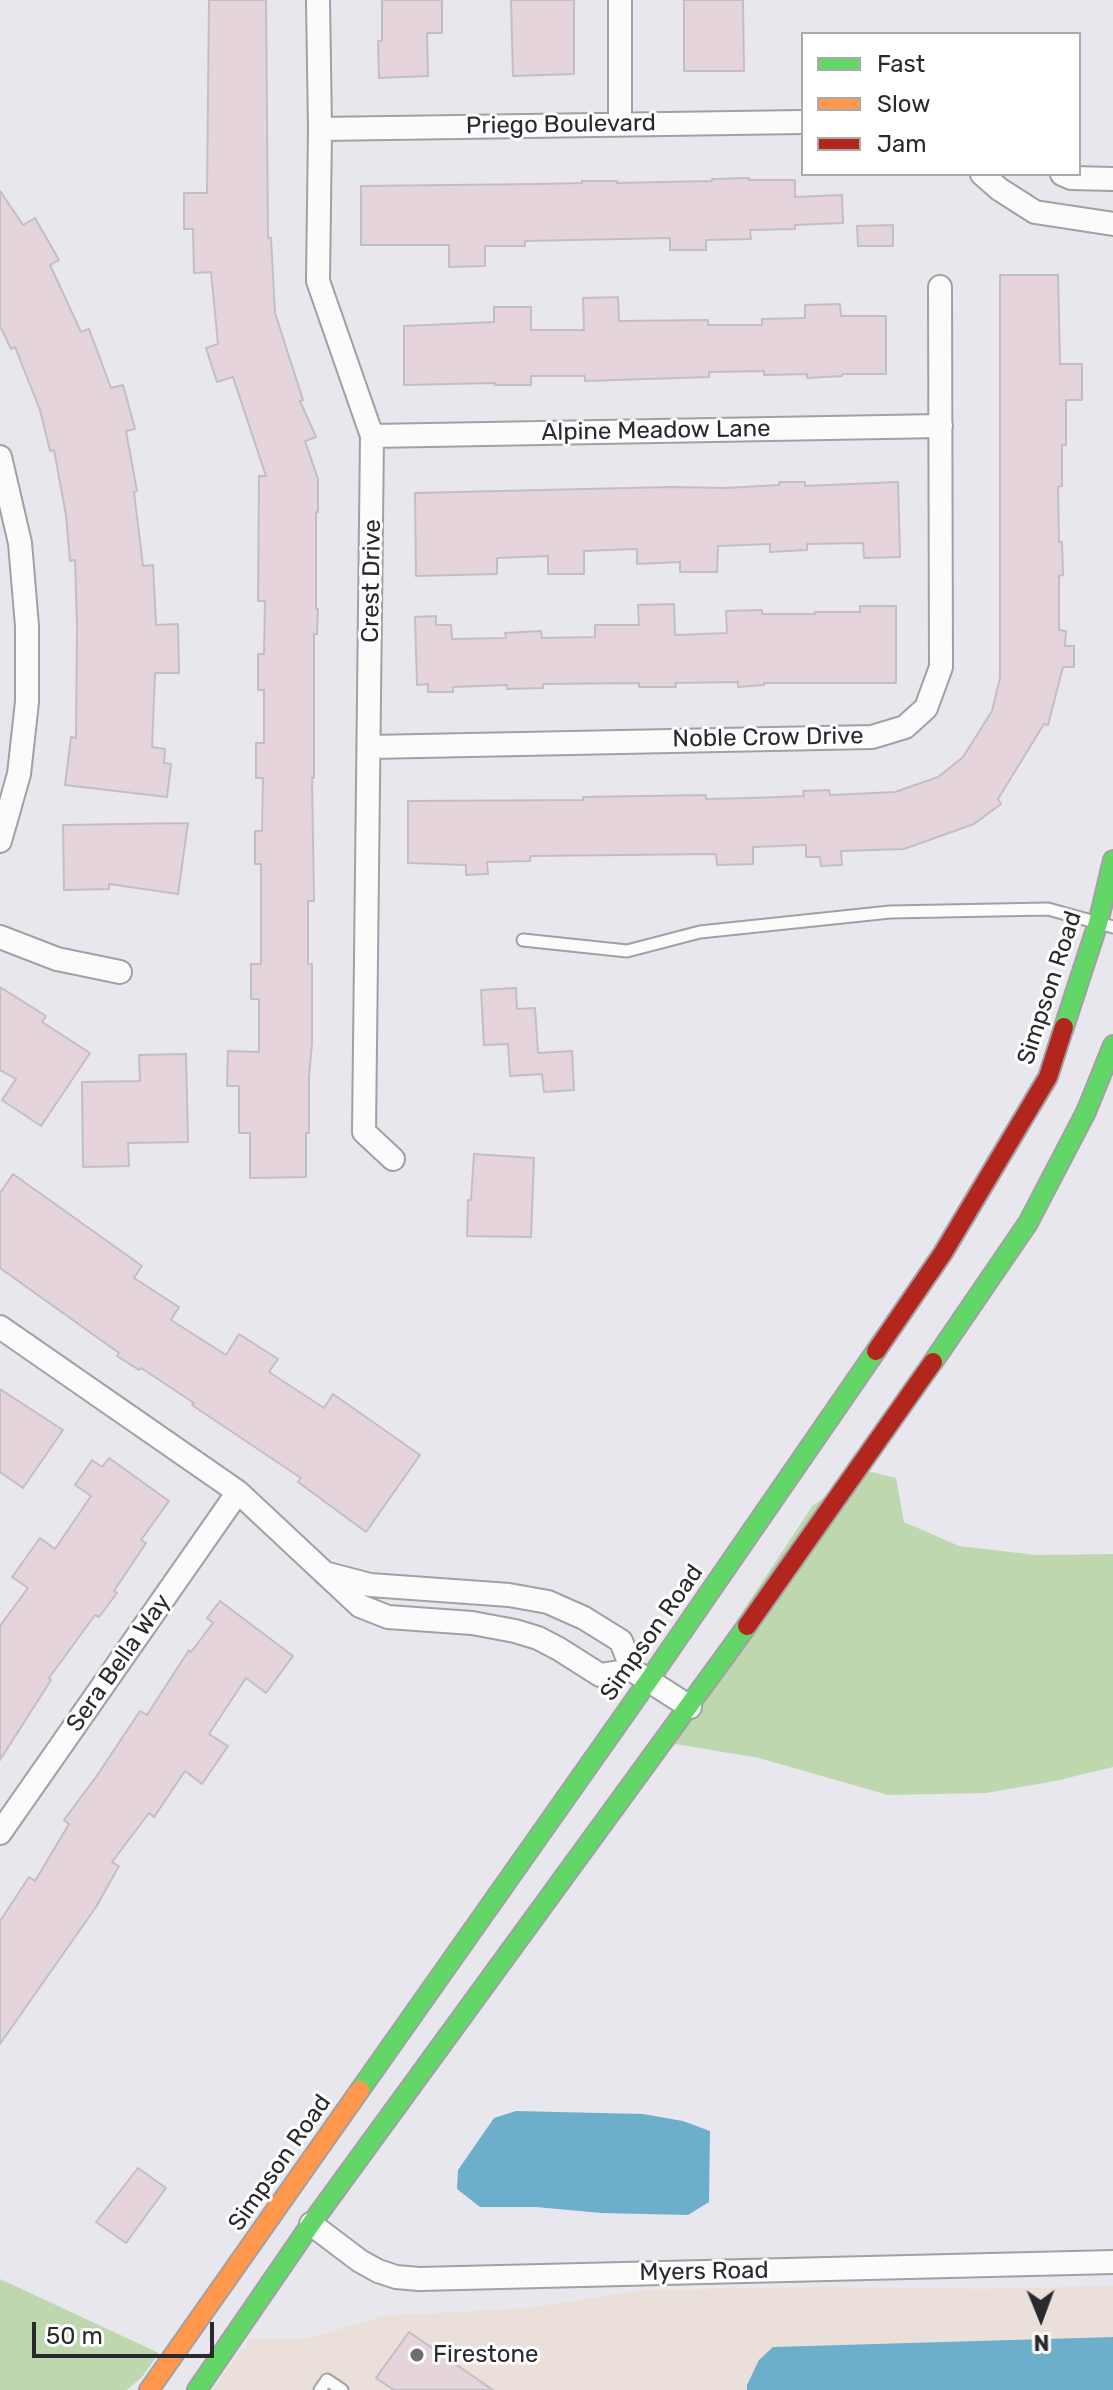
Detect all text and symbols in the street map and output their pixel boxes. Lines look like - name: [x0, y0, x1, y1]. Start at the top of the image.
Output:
- legend: [801, 32, 1081, 176]
- text: Fast: [877, 50, 925, 78]
- text: Slow: [877, 90, 930, 118]
- street label: Priego Boulevard: [466, 109, 656, 141]
- text: Jam: [877, 130, 927, 158]
- street label: Alpine Meadow Lane: [541, 415, 771, 447]
- street label: Crest Drive: [357, 519, 387, 643]
- street label: Noble Crow Drive: [672, 722, 864, 754]
- street label: Simpson Road: [1012, 908, 1088, 1068]
- street label: Simpson Road: [594, 1559, 710, 1707]
- street label: Sera Bella Way: [61, 1589, 177, 1737]
- street label: Simpson Road: [222, 2089, 338, 2237]
- street label: Myers Road: [639, 2256, 769, 2288]
- north arrow: [1001, 2278, 1081, 2358]
- scale bar: [36, 2306, 218, 2356]
- text: 50 m: [46, 2322, 103, 2350]
- text: N: [1033, 2329, 1050, 2356]
- place label: Firestone: [433, 2341, 539, 2369]
- marker: Firestone: [408, 2346, 426, 2364]

